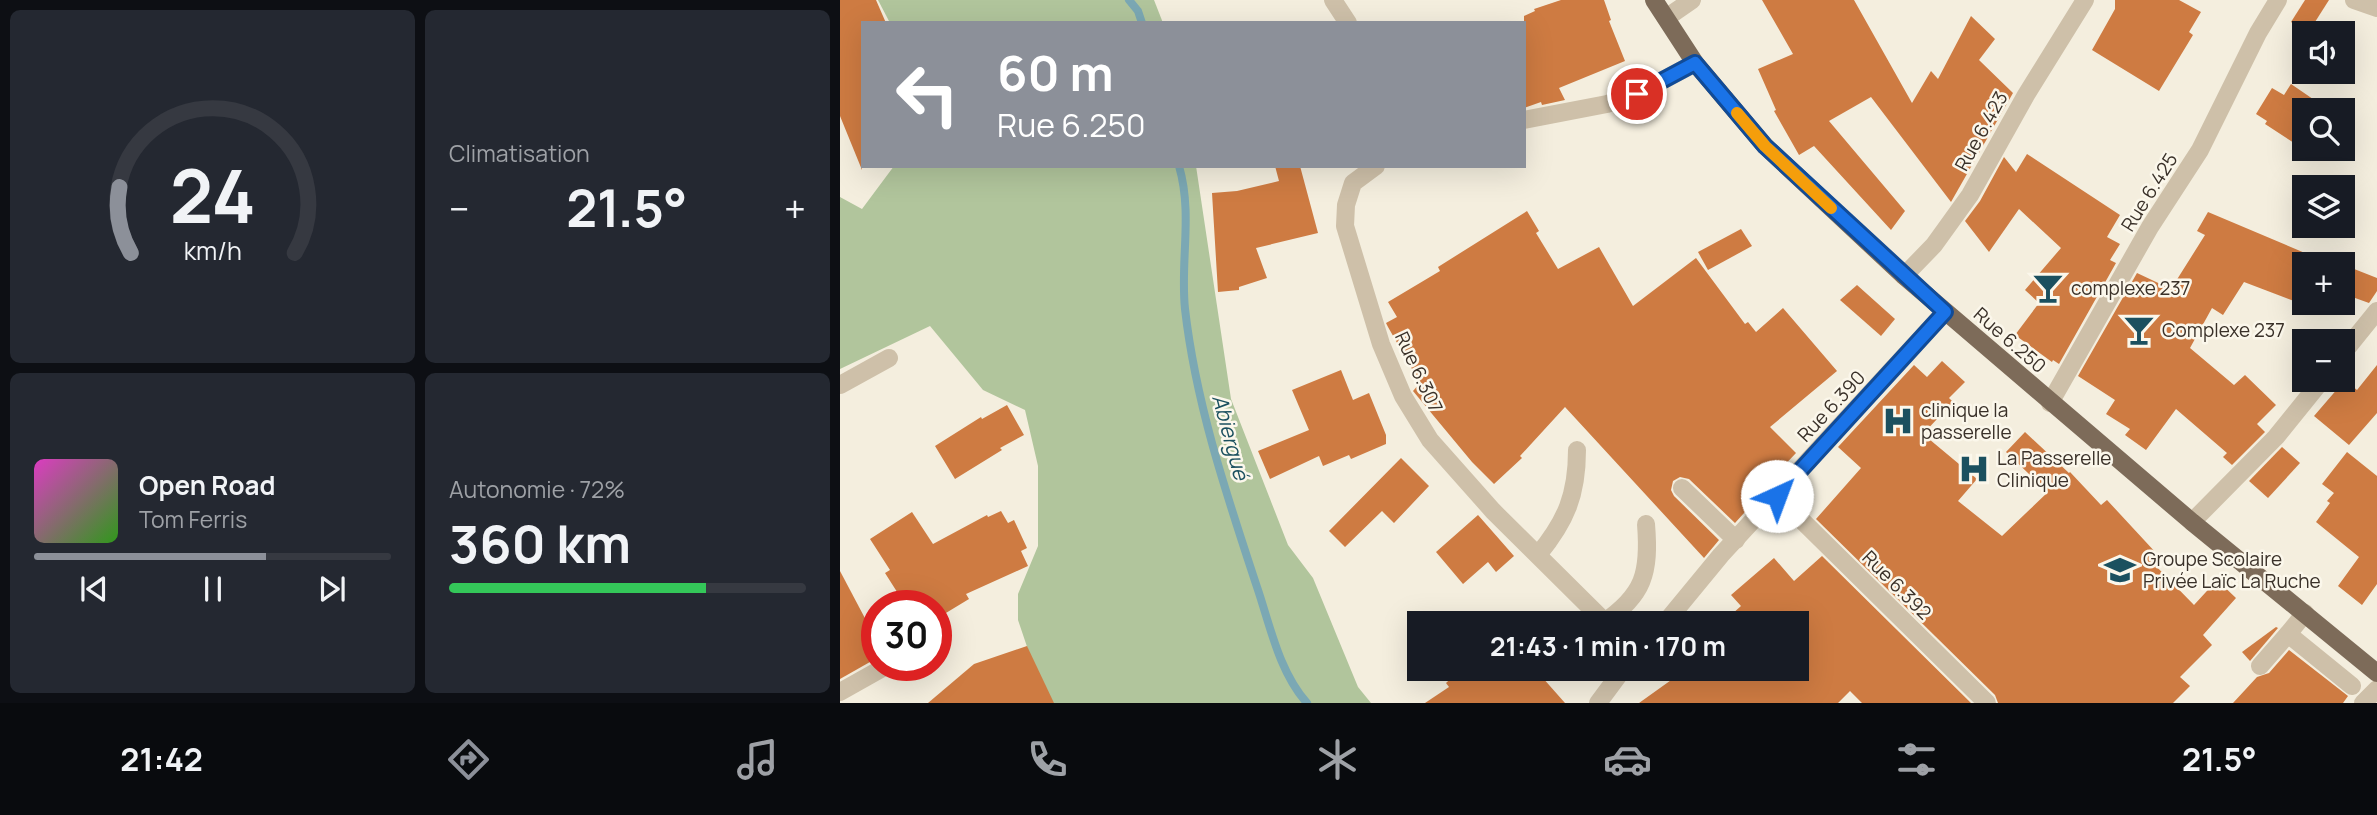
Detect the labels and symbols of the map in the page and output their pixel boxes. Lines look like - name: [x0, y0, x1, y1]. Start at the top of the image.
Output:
- pin: [1607, 64, 1667, 124]
- street label: Rue 6.423: [1948, 87, 2014, 175]
- street label: Rue 6.425: [2115, 148, 2183, 236]
- bar icon: complexe 237: [2031, 271, 2065, 305]
- place label: complexe 237: [2071, 275, 2190, 301]
- street label: Rue 6.250: [1968, 301, 2052, 379]
- bar icon: Complexe 237: [2122, 313, 2156, 347]
- place label: Complexe 237: [2162, 317, 2285, 343]
- street label: Rue 6.307: [1389, 327, 1449, 417]
- street label: Rue 6.390: [1791, 365, 1871, 447]
- water label: Abiergué: [1206, 391, 1256, 484]
- place label: clinique la passerelle: [1921, 397, 2012, 445]
- hospital icon: clinique la passerelle: [1881, 404, 1915, 438]
- place label: La Passerelle Clinique: [1997, 445, 2111, 493]
- hospital icon: La Passerelle Clinique: [1957, 452, 1991, 486]
- position arrow: [1740, 459, 1814, 533]
- street label: Rue 6.392: [1857, 545, 1937, 625]
- place label: Groupe Scolaire Privée Laïc La Ruche: [2143, 546, 2321, 594]
- school or university icon: Groupe Scolaire Privée Laïc La Ruche: [2103, 553, 2137, 587]
- speed limit sign: 30: [861, 590, 952, 681]

